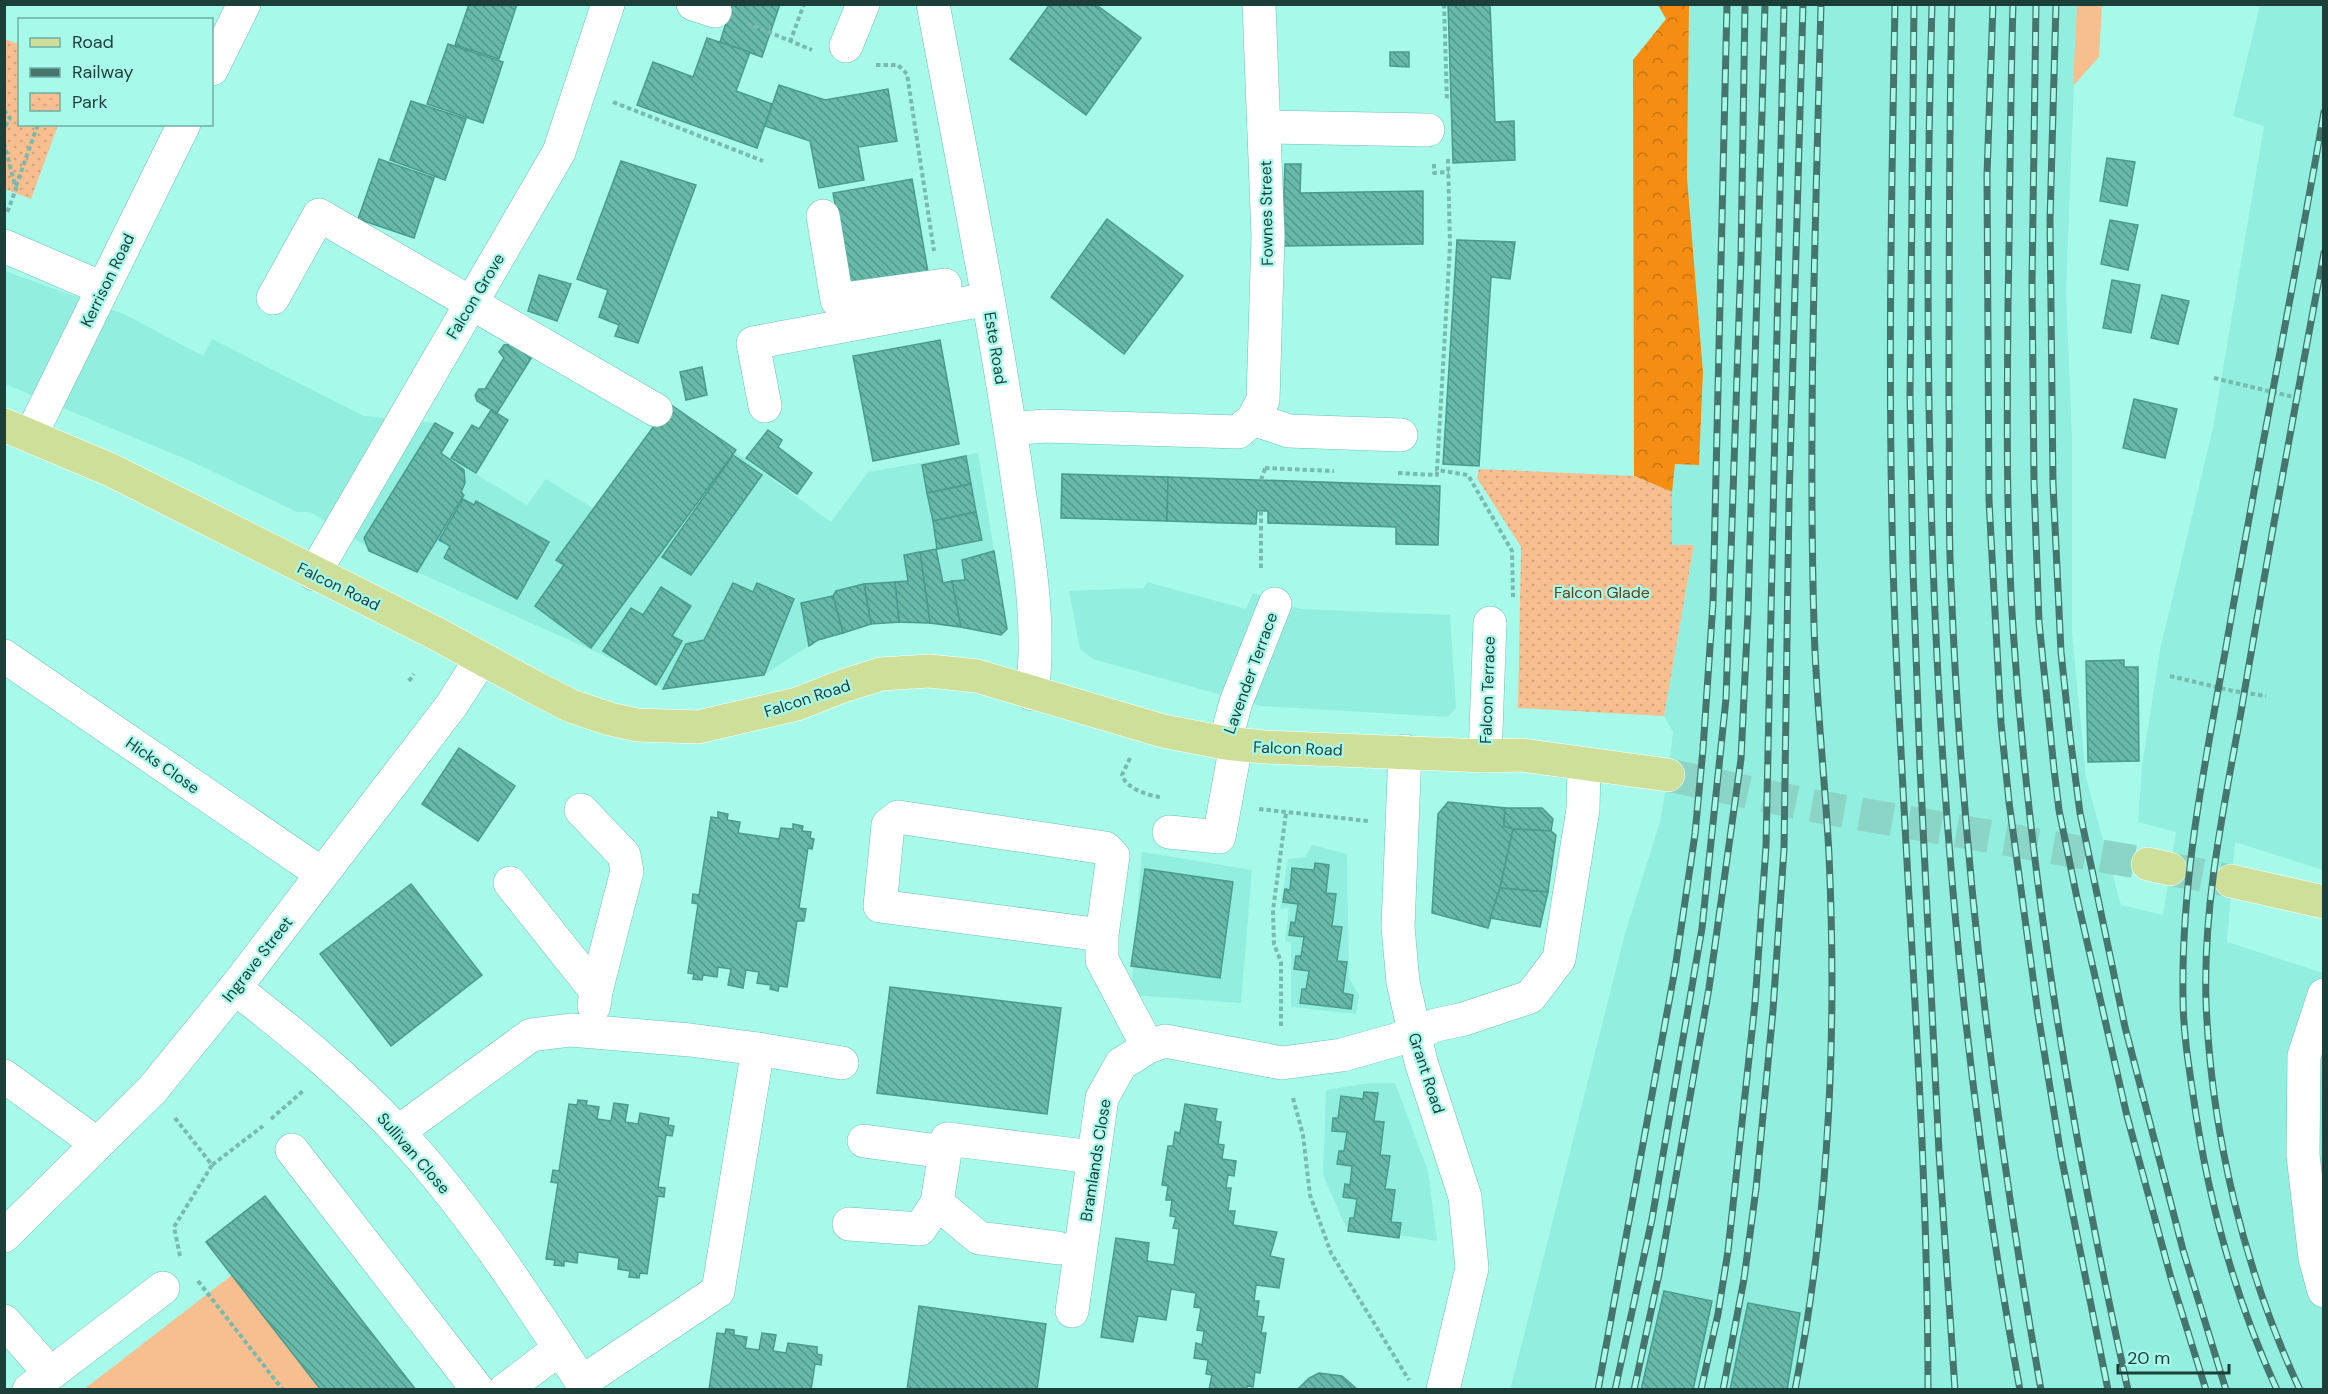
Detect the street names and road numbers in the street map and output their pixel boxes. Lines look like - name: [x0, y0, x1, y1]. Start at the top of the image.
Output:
- street label: Fownes Street: [1255, 160, 1278, 266]
- street label: Kerrison Road: [76, 230, 139, 331]
- street label: Falcon Grove: [442, 250, 509, 343]
- street label: Este Road: [979, 310, 1012, 386]
- street label: Falcon Road: [294, 557, 384, 616]
- street label: Lavender Terrace: [1219, 610, 1282, 737]
- street label: Falcon Terrace: [1475, 636, 1500, 744]
- street label: Falcon Road: [761, 675, 853, 722]
- street label: Hicks Close: [122, 732, 204, 799]
- street label: Falcon Road: [1253, 736, 1343, 761]
- street label: Ingrave Street: [217, 912, 297, 1006]
- street label: Grant Road: [1404, 1030, 1449, 1116]
- street label: Bramlands Close: [1075, 1097, 1116, 1223]
- street label: Sullivan Close: [372, 1108, 455, 1198]

